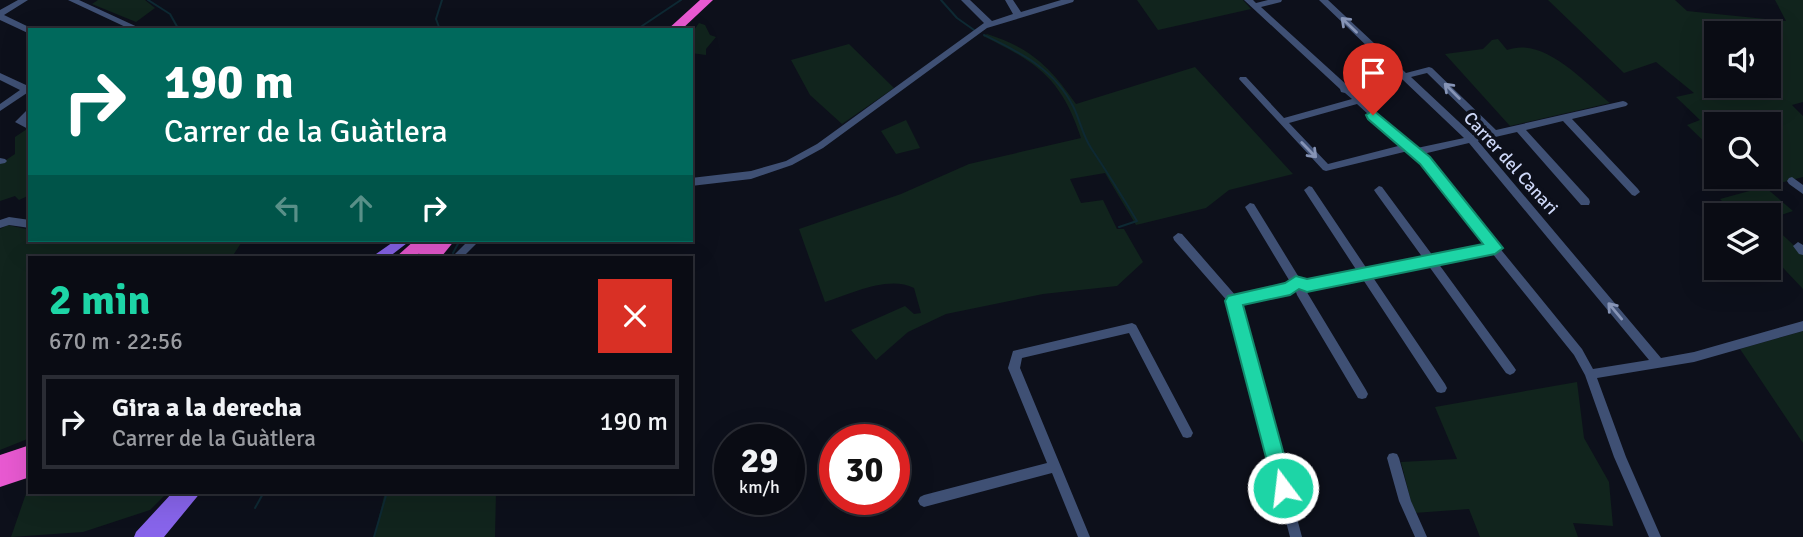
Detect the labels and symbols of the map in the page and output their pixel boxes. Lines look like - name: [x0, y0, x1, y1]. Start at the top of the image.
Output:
- one-way arrow: [1340, 16, 1357, 33]
- pin: [1343, 43, 1403, 115]
- one-way arrow: [1443, 83, 1460, 100]
- street label: Carrer del Canari: [1459, 107, 1563, 219]
- one-way arrow: [1301, 142, 1318, 159]
- one-way arrow: [1607, 302, 1623, 320]
- speed limit sign: 30: [819, 424, 910, 515]
- position arrow: [1246, 451, 1320, 525]

